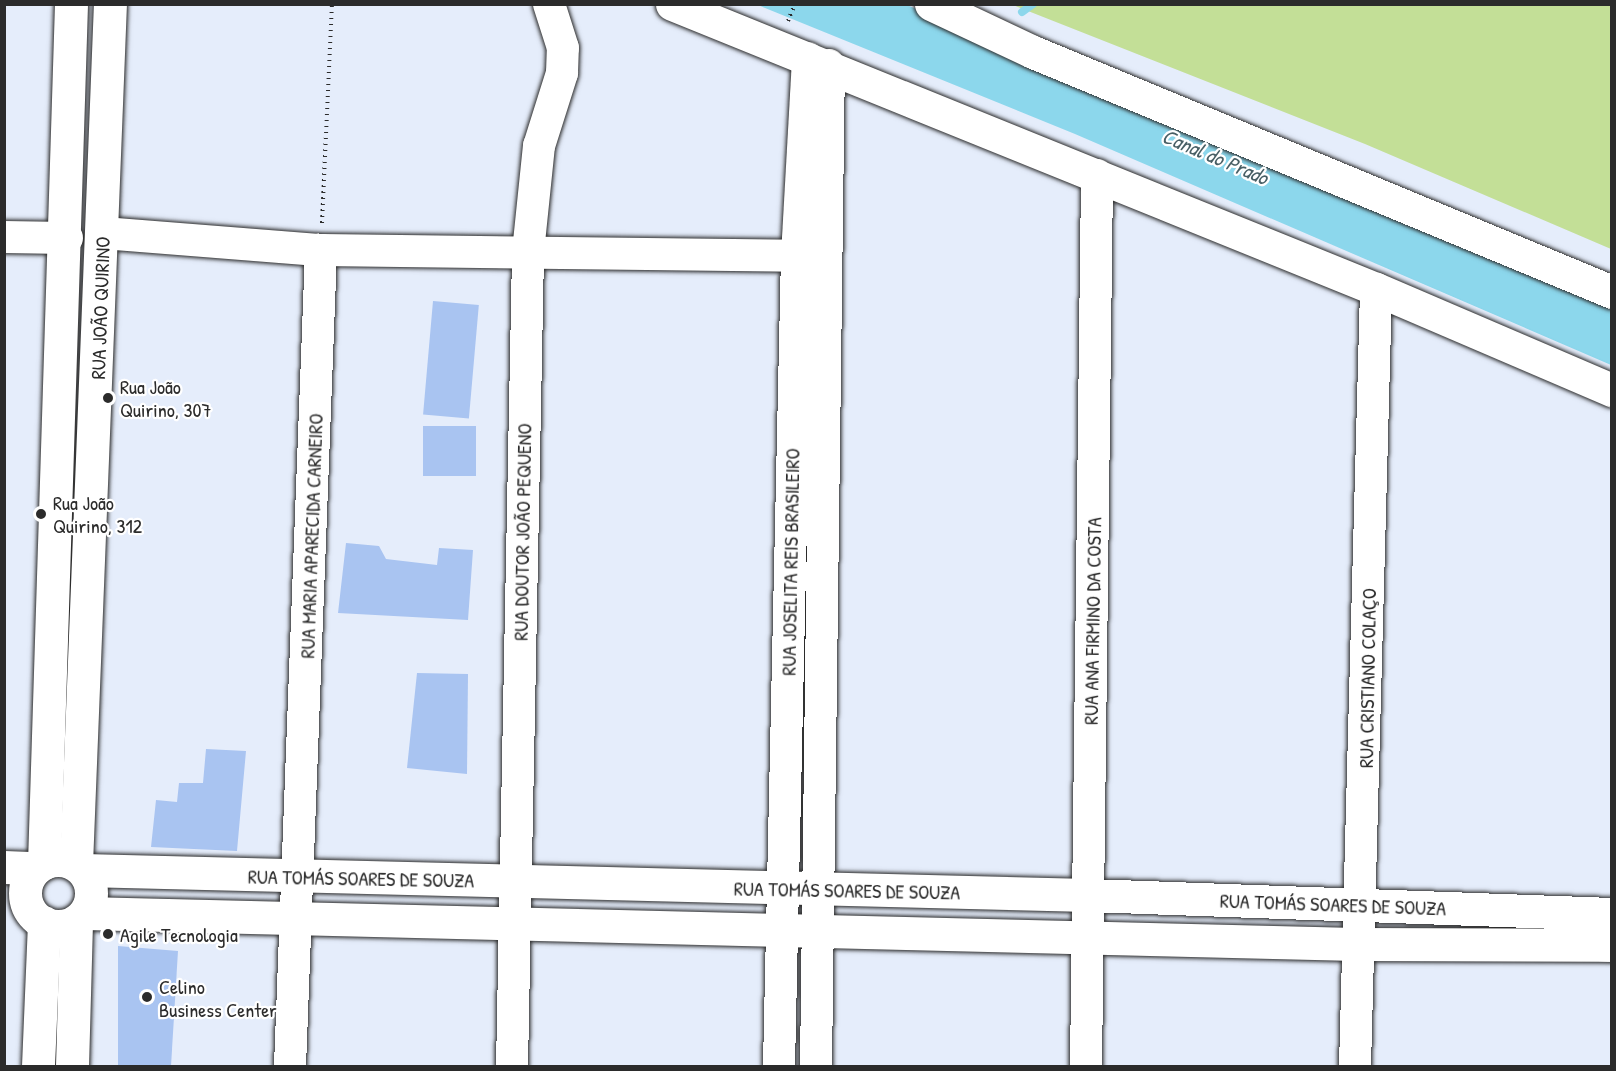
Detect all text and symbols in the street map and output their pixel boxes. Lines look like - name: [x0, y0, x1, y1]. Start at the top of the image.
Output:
- water label: Canal do Prado: [1158, 123, 1272, 191]
- street label: RUA JOÃO QUIRINO: [86, 236, 114, 380]
- place label: Rua João Quirino, 307: [120, 374, 211, 421]
- marker: Rua João Quirino, 307: [101, 391, 115, 405]
- street label: RUA MARIA APARECIDA CARNEIRO: [295, 413, 327, 659]
- street label: RUA DOUTOR JOÃO PEQUENO: [508, 423, 536, 641]
- street label: RUA JOSELITA REIS BRASILEIRO: [776, 448, 804, 676]
- place label: Rua João Quirino, 312: [53, 490, 142, 537]
- marker: Rua João Quirino, 312: [34, 507, 48, 521]
- street label: RUA ANA FIRMINO DA COSTA: [1078, 517, 1106, 725]
- street label: RUA CRISTIANO COLAÇO: [1353, 588, 1381, 768]
- street label: RUA TOMÁS SOARES DE SOUZA: [248, 864, 474, 892]
- street label: RUA TOMÁS SOARES DE SOUZA: [734, 876, 960, 904]
- street label: RUA TOMÁS SOARES DE SOUZA: [1220, 888, 1446, 920]
- place label: Agile Tecnologia: [120, 922, 238, 946]
- marker: Agile Tecnologia: [101, 927, 115, 941]
- place label: Celino Business Center: [159, 974, 277, 1021]
- marker: Celino Business Center: [140, 990, 154, 1004]

